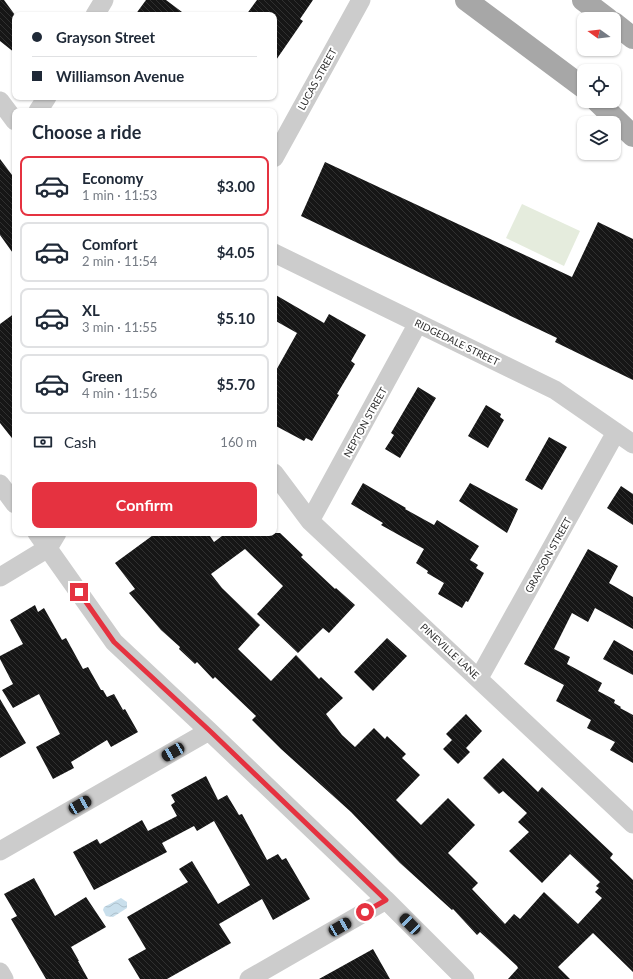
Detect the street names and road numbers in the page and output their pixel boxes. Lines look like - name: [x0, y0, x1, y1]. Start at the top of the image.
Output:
- street label: LUCAS STREET: [295, 46, 339, 112]
- street label: RIDGEDALE STREET: [413, 316, 501, 368]
- street label: NEPTON STREET: [341, 385, 389, 459]
- street label: GRAYSON STREET: [522, 515, 574, 595]
- street label: PINEVILLE LANE: [418, 621, 482, 681]

